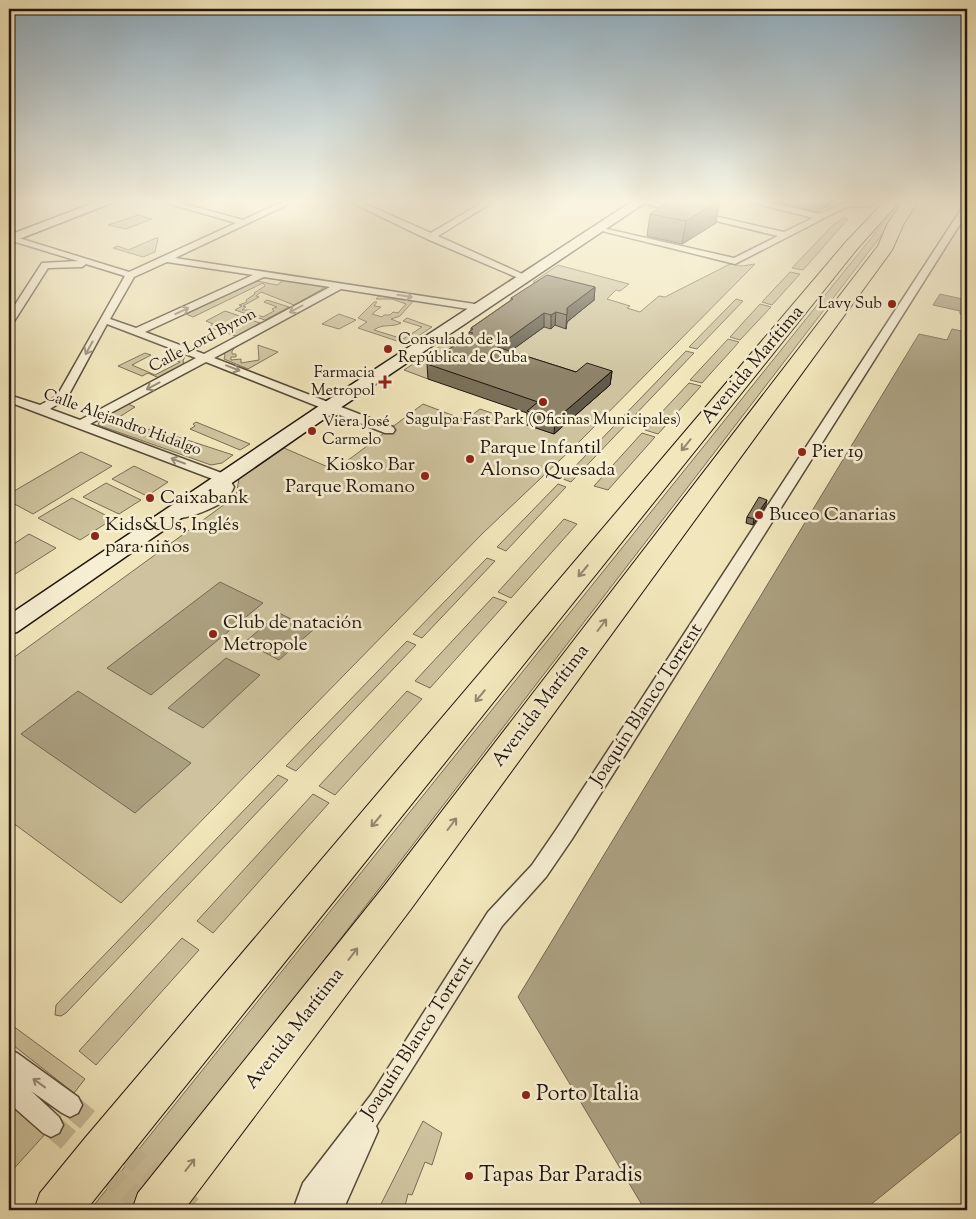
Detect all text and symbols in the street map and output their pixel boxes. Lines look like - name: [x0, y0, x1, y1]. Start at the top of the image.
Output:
- one-way arrow: [397, 291, 413, 301]
- place label: Lavy Sub: [818, 293, 882, 316]
- marker: Lavy Sub: [886, 298, 898, 310]
- street label: Avenida Marítima: [695, 300, 811, 430]
- street label: Calle Lord Byron: [145, 303, 261, 379]
- one-way arrow: [289, 304, 304, 314]
- one-way arrow: [174, 306, 189, 316]
- place label: Consulado de la República de Cuba: [398, 329, 528, 370]
- one-way arrow: [84, 340, 94, 355]
- marker: Consulado de la República de Cuba: [382, 343, 394, 355]
- place label: Farmacia Metropol: [311, 362, 376, 403]
- one-way arrow: [224, 364, 240, 373]
- marker: Farmacia Metropol: [379, 376, 391, 388]
- one-way arrow: [146, 382, 161, 391]
- street label: Calle Alejandro Hidalgo: [40, 384, 205, 462]
- marker: Sagulpa Fast Park (Oficinas Municipales): [537, 396, 549, 408]
- place label: Sagulpa Fast Park (Oficinas Municipales): [405, 409, 681, 432]
- place label: Viera José Carmelo: [322, 411, 390, 452]
- marker: Viera José Carmelo: [306, 425, 318, 437]
- place label: Parque Infantil Alonso Quesada: [480, 435, 616, 484]
- one-way arrow: [681, 439, 692, 452]
- place label: Pier 19: [812, 439, 863, 466]
- marker: Pier 19: [796, 446, 808, 458]
- place label: Kiosko Bar Parque Romano: [285, 452, 415, 501]
- marker: Parque Infantil Alonso Quesada: [464, 453, 476, 465]
- one-way arrow: [170, 456, 186, 465]
- marker: Kiosko Bar Parque Romano: [419, 470, 431, 482]
- place label: Caixabank: [160, 485, 250, 512]
- marker: Caixabank: [144, 492, 156, 504]
- place label: Buceo Canarias: [769, 502, 896, 529]
- marker: Buceo Canarias: [753, 509, 765, 521]
- place label: Kids&Us, Inglés para niños: [105, 512, 239, 561]
- marker: Kids&Us, Inglés para niños: [89, 530, 101, 542]
- one-way arrow: [578, 564, 589, 577]
- place label: Club de natación Metropole: [223, 610, 362, 659]
- street label: Joaquín Blanco Torrent: [584, 618, 710, 793]
- one-way arrow: [597, 618, 607, 632]
- marker: Club de natación Metropole: [207, 628, 219, 640]
- street label: Avenida Marítima: [486, 639, 596, 773]
- one-way arrow: [474, 689, 485, 702]
- one-way arrow: [371, 815, 382, 828]
- one-way arrow: [447, 817, 457, 831]
- one-way arrow: [348, 948, 359, 961]
- street label: Joaquín Blanco Torrent: [355, 951, 481, 1126]
- street label: Avenida Marítima: [239, 962, 351, 1095]
- one-way arrow: [32, 1078, 46, 1088]
- place label: Porto Italia: [536, 1079, 639, 1111]
- marker: Porto Italia: [520, 1089, 532, 1101]
- one-way arrow: [184, 1159, 195, 1172]
- place label: Tapas Bar Paradis: [479, 1160, 642, 1192]
- marker: Tapas Bar Paradis: [463, 1170, 475, 1182]

